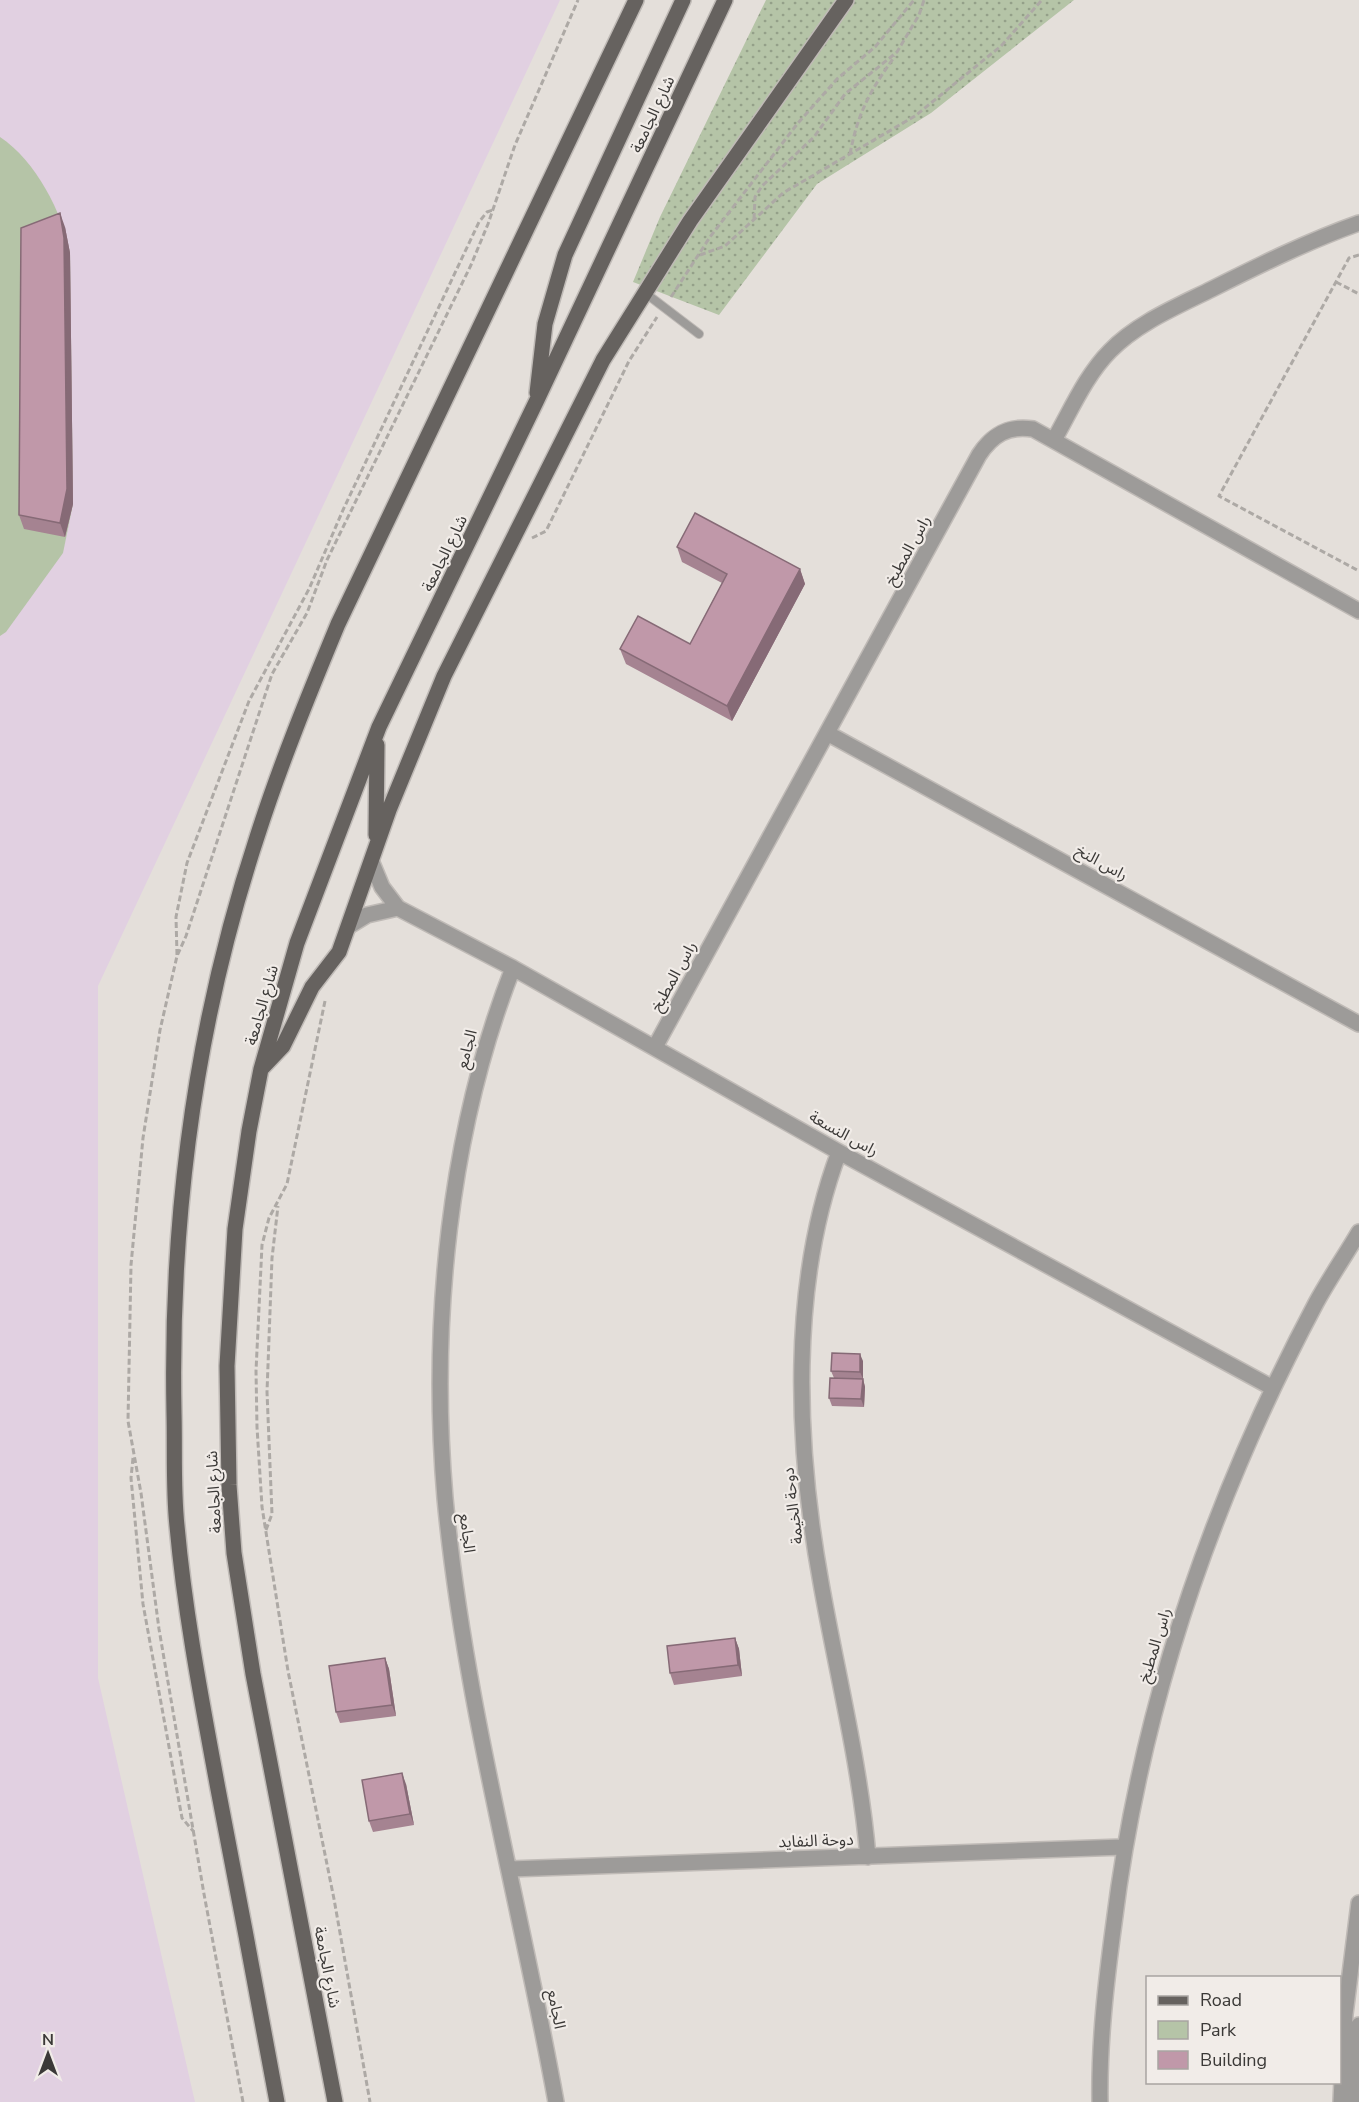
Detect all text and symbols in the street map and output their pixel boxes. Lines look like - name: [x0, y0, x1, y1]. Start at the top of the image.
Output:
- street label: شارع الجامعة: [625, 72, 681, 157]
- street label: شارع الجامعة: [417, 511, 474, 596]
- street label: راس المطبخ: [880, 511, 937, 590]
- street label: راس النخ: [1071, 840, 1132, 887]
- street label: راس المطبخ: [646, 937, 703, 1016]
- street label: شارع الجامعة: [240, 963, 285, 1048]
- street label: الجامع: [451, 1027, 484, 1072]
- street label: راس النسعة: [805, 1106, 882, 1162]
- street label: شارع الجامعة: [201, 1450, 228, 1534]
- street label: دوحة الخيمة: [777, 1466, 809, 1546]
- street label: الجامع: [453, 1512, 480, 1554]
- street label: راس المطبخ: [1133, 1605, 1178, 1686]
- street label: دوحة النفايد: [778, 1829, 854, 1853]
- street label: شارع الجامعة: [307, 1925, 346, 2010]
- legend: [1146, 1976, 1341, 2084]
- street label: الجامع: [540, 1988, 571, 2031]
- text: Road: [1200, 1988, 1242, 2012]
- text: Park: [1200, 2018, 1237, 2042]
- north arrow: [18, 2024, 78, 2084]
- text: N: [42, 2029, 54, 2051]
- text: Building: [1200, 2048, 1267, 2072]

